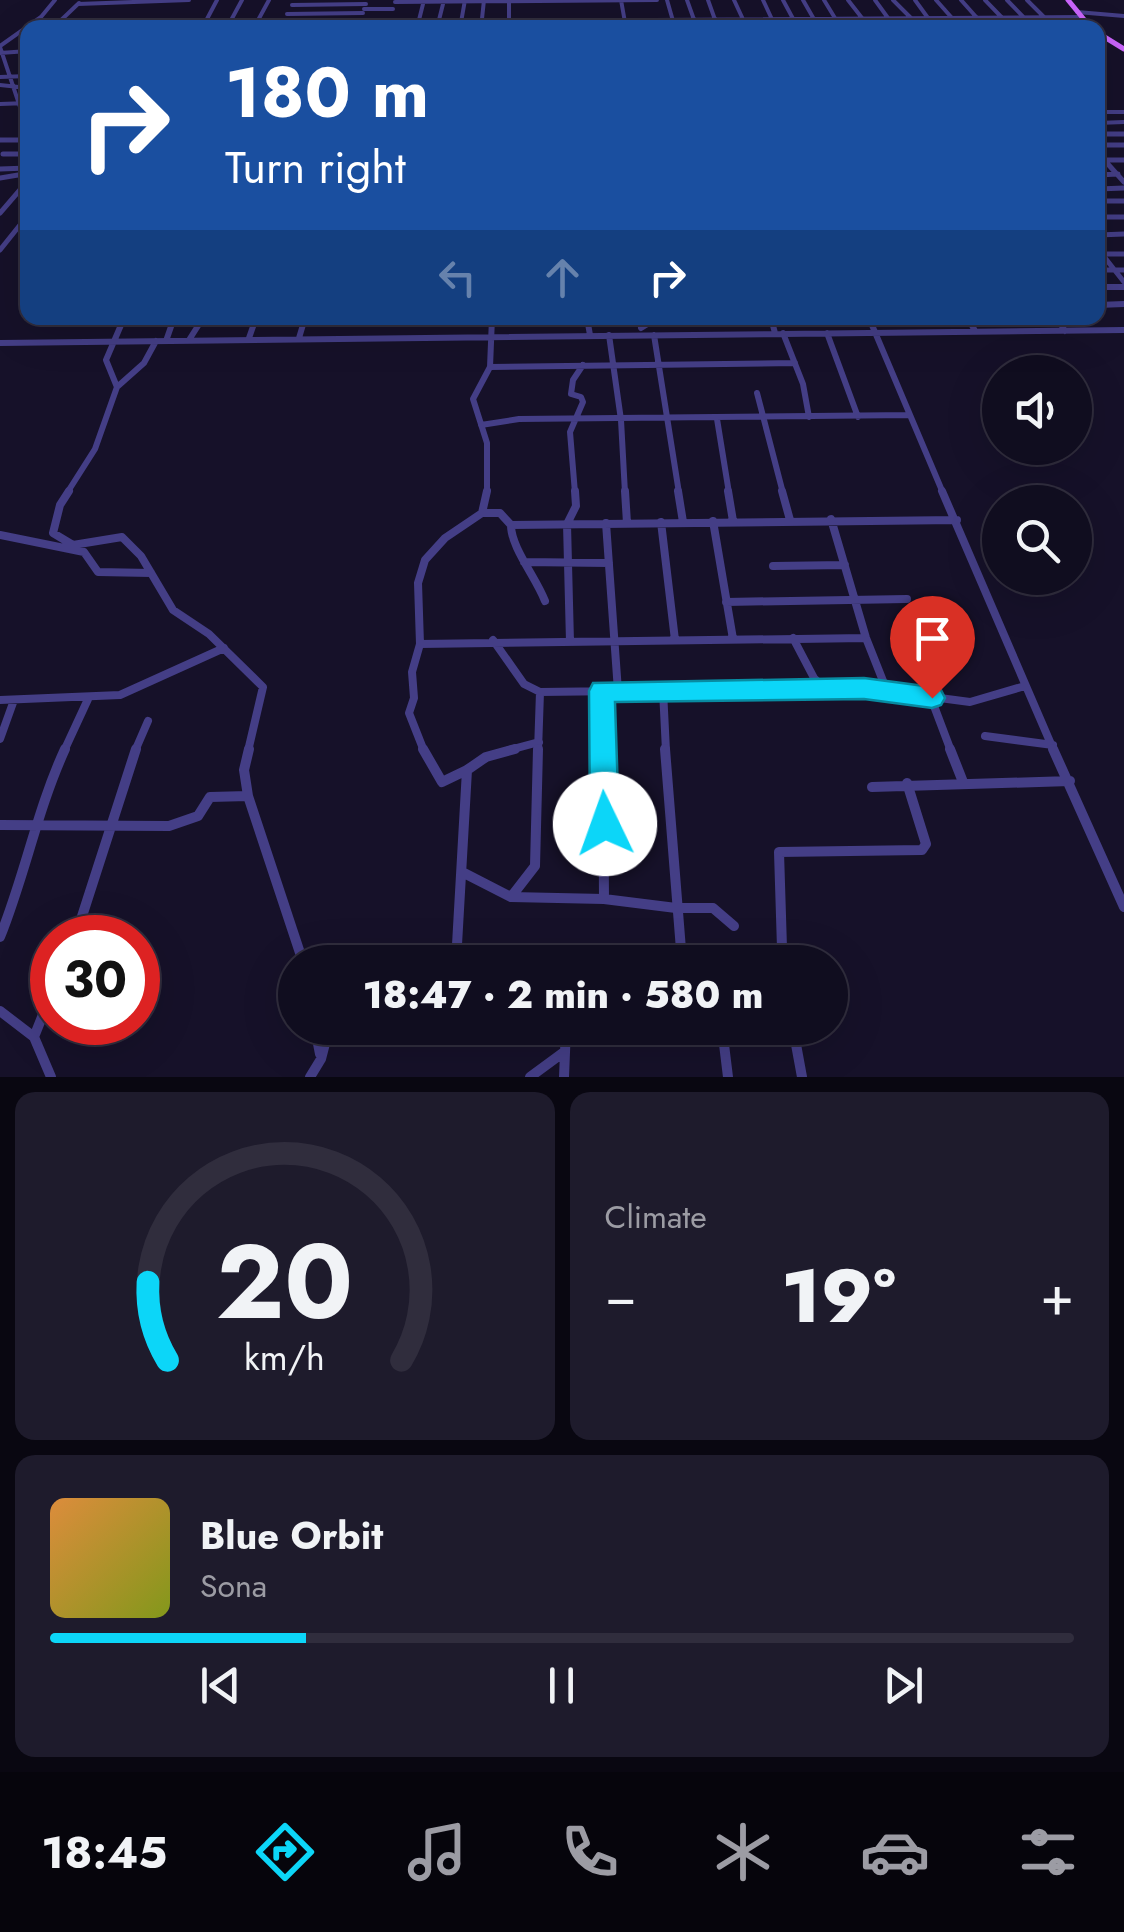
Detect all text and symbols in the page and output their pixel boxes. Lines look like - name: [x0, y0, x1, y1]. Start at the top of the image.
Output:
- text: 180 m: [225, 42, 429, 143]
- icon: right: [60, 60, 190, 190]
- text: Turn right: [225, 135, 406, 200]
- icon: left: [430, 250, 485, 305]
- icon: ahead: [535, 250, 590, 305]
- icon: right: [640, 250, 695, 305]
- map controls: [982, 355, 1092, 595]
- button: sound: [982, 355, 1092, 465]
- button: search: [982, 485, 1092, 595]
- pin: [890, 596, 975, 699]
- icon: arrive: [905, 611, 960, 666]
- position arrow: [553, 772, 657, 876]
- speed limit sign: 30: [30, 915, 160, 1045]
- text: 18:47 · 2 min · 580 m: [363, 967, 763, 1022]
- text: Climate: [605, 1194, 707, 1240]
- text: 20: [216, 1207, 353, 1357]
- text: 19°: [781, 1242, 896, 1350]
- text: −: [605, 1256, 637, 1336]
- text: +: [1040, 1256, 1074, 1336]
- text: km/h: [244, 1332, 325, 1383]
- text: Blue Orbit: [200, 1508, 383, 1563]
- text: Sona: [200, 1563, 267, 1609]
- icon: previous: [193, 1658, 248, 1713]
- icon: pause: [534, 1658, 589, 1713]
- icon: next: [876, 1658, 931, 1713]
- icon: directions: [250, 1817, 320, 1887]
- icon: music: [402, 1817, 472, 1887]
- icon: phone: [555, 1817, 625, 1887]
- icon: climate: [708, 1817, 778, 1887]
- icon: car: [860, 1817, 930, 1887]
- icon: filters: [1013, 1817, 1083, 1887]
- text: 18:45: [41, 1820, 167, 1885]

